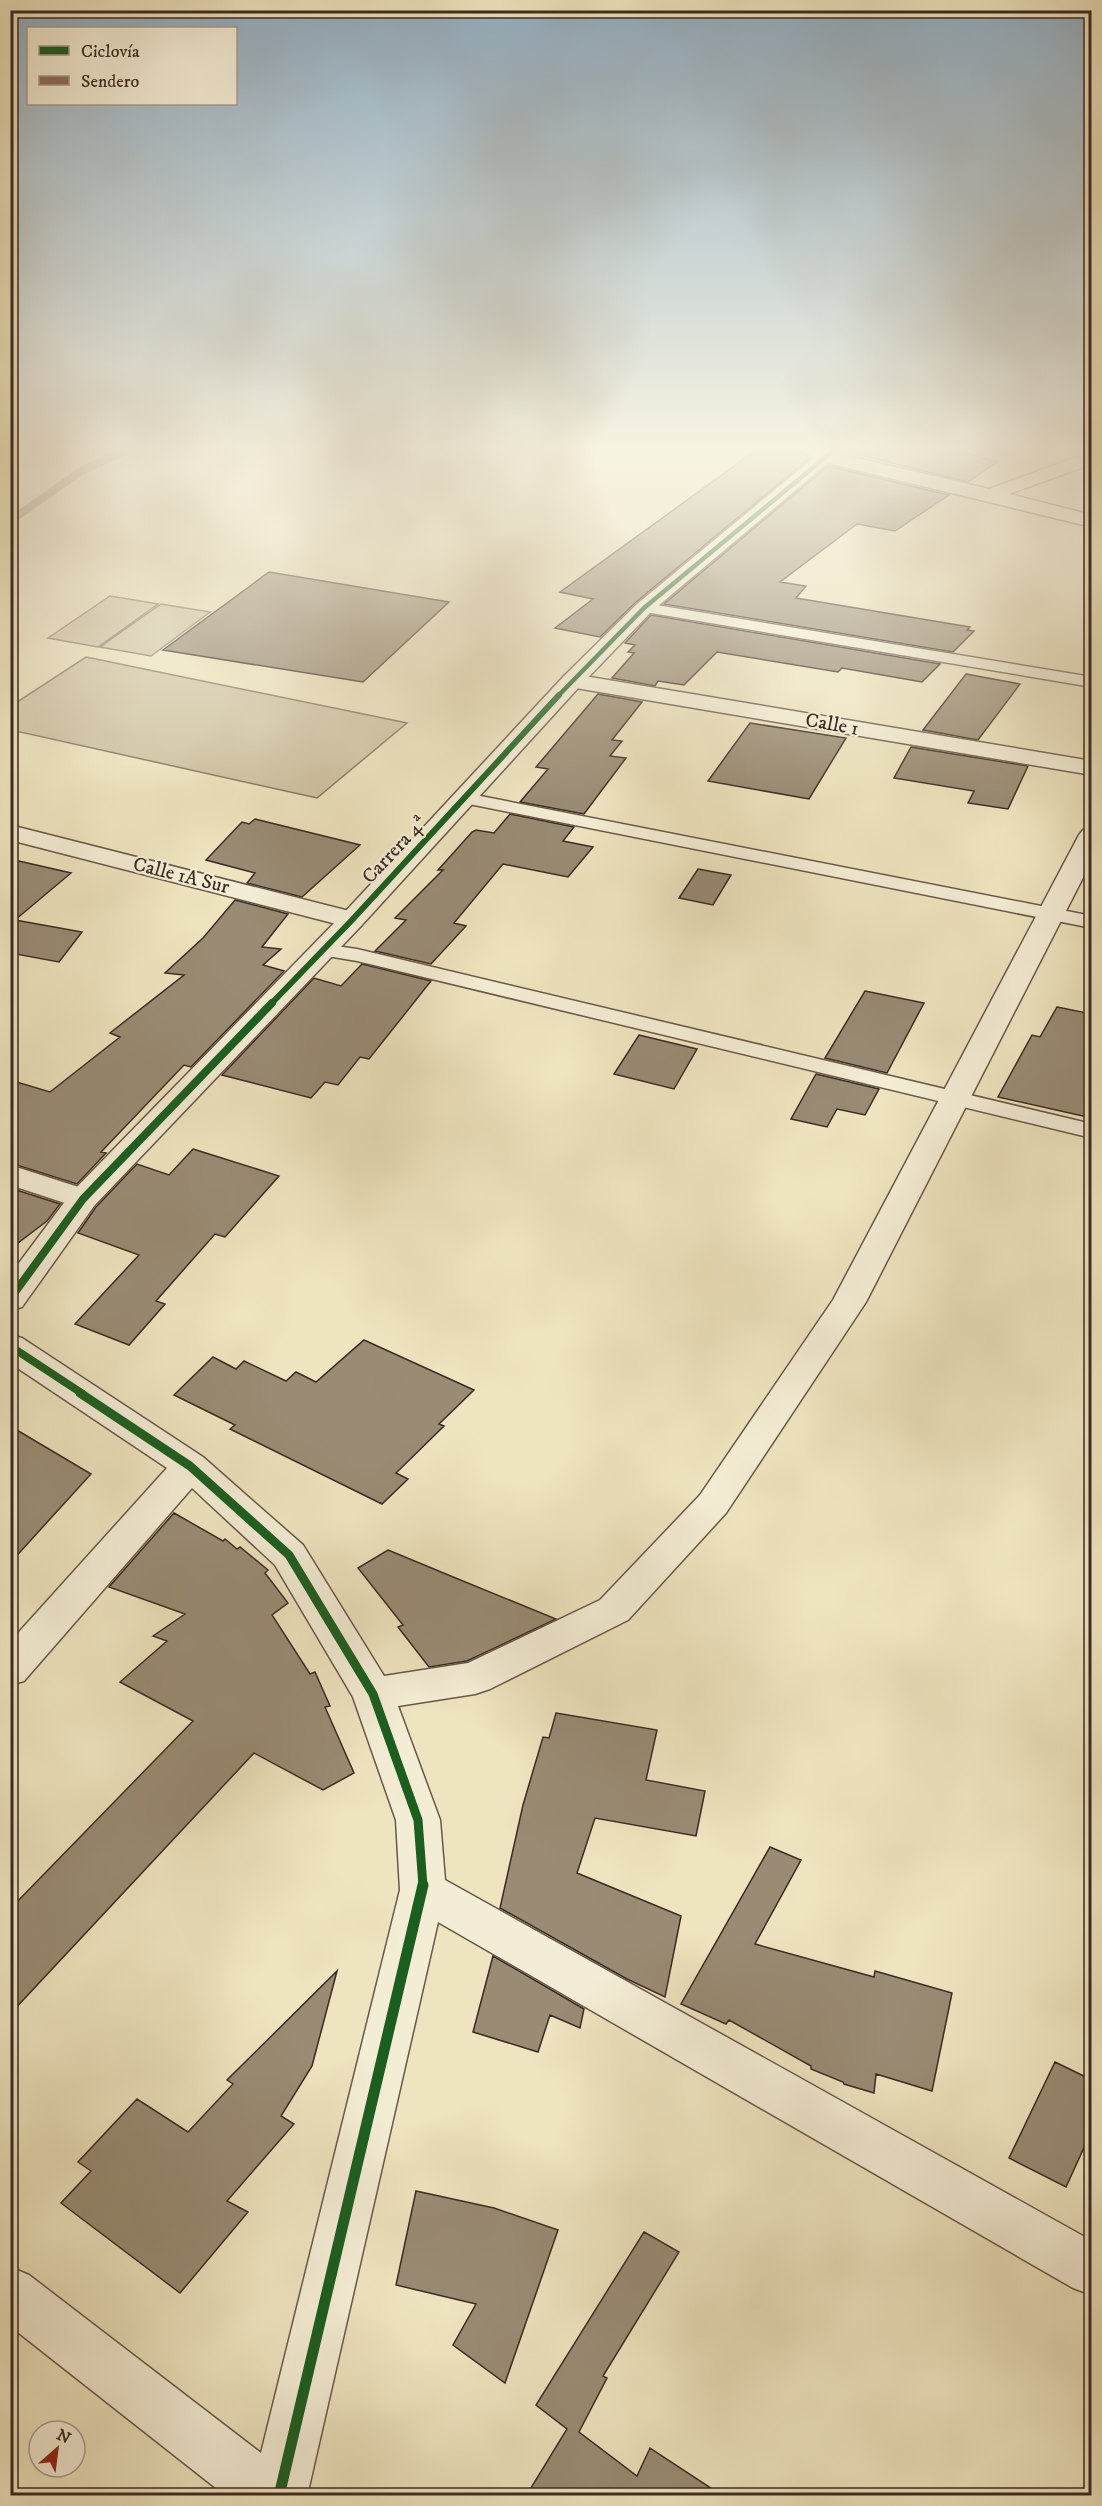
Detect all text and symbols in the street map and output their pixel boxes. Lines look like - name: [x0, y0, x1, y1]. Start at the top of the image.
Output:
- legend: [27, 27, 237, 105]
- text: Ciclovía: [81, 41, 140, 63]
- text: Sendero: [81, 71, 139, 93]
- street label: Calle 1: [803, 708, 861, 742]
- street label: Carrera 4ª: [357, 811, 433, 889]
- street label: Calle 1A Sur: [130, 852, 232, 900]
- north arrow: [27, 2419, 87, 2479]
- text: N: [53, 2425, 74, 2449]

